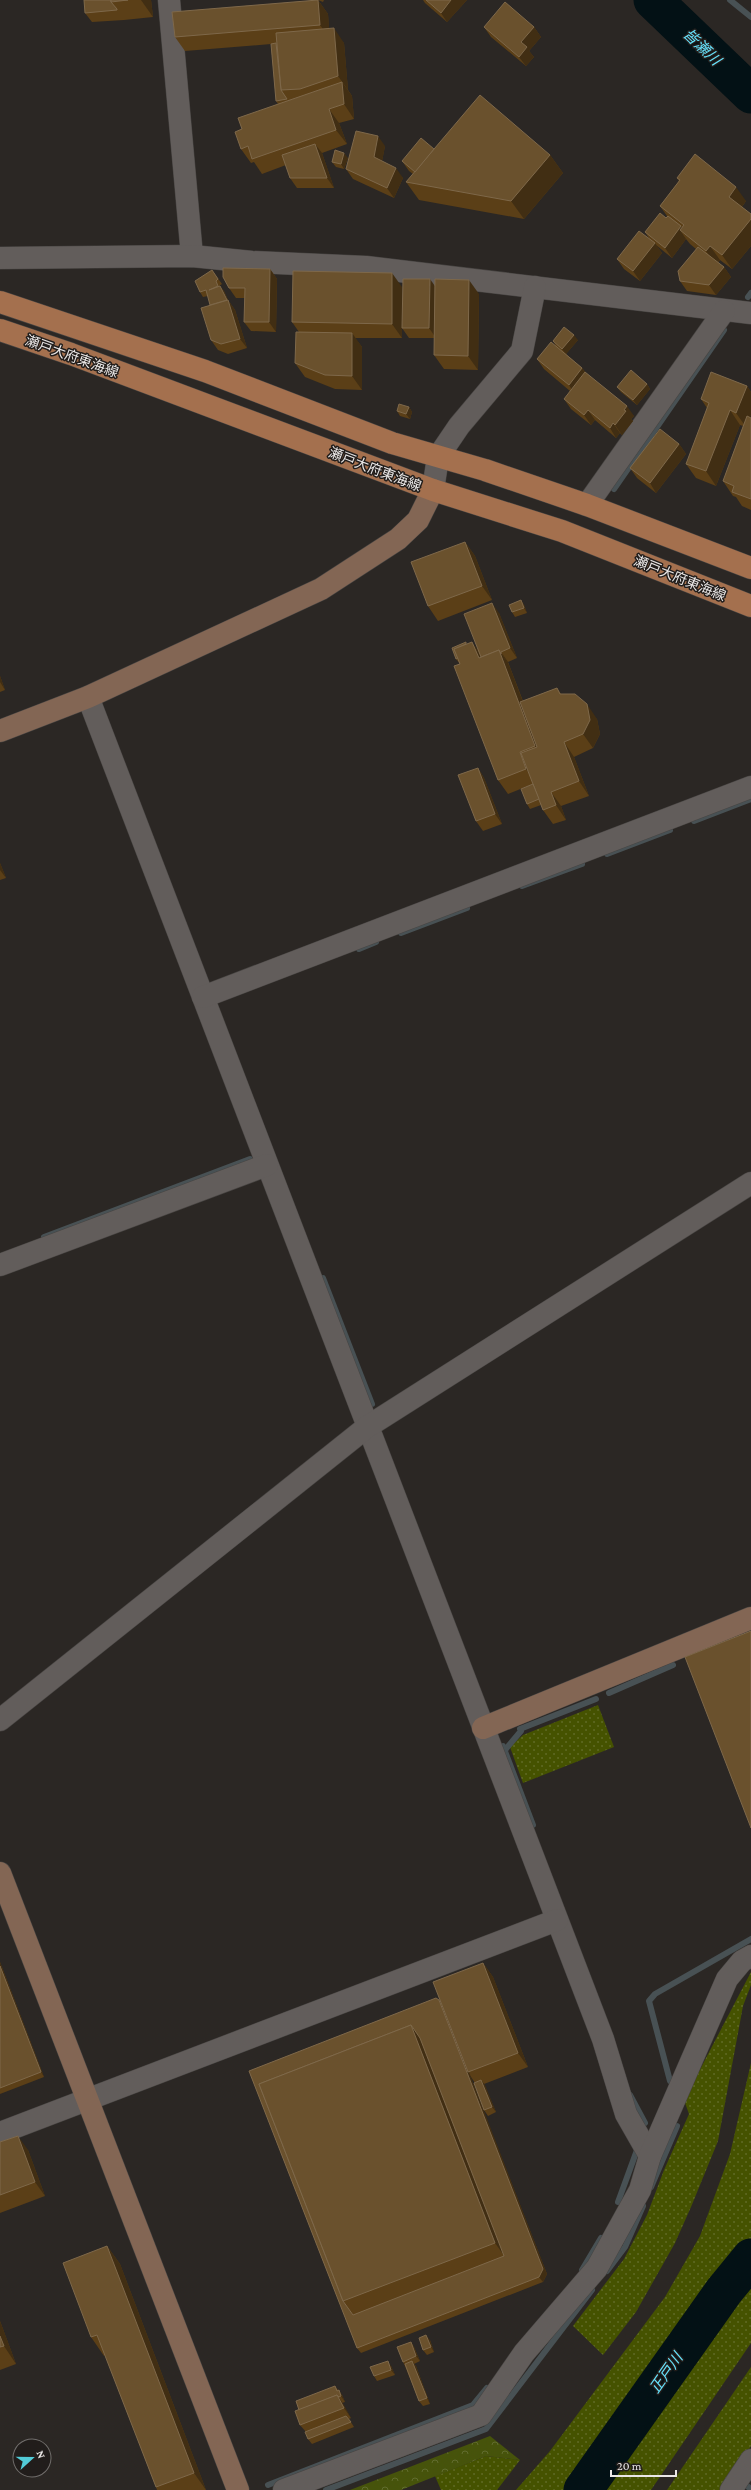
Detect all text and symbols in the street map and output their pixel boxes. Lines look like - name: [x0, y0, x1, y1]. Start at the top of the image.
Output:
- water label: 皆瀬川: [680, 26, 725, 70]
- street label: 瀬戸大府東海線: [23, 332, 121, 380]
- street label: 瀬戸大府東海線: [326, 444, 424, 494]
- street label: 瀬戸大府東海線: [632, 552, 728, 604]
- water label: 正戸川: [647, 2348, 687, 2396]
- north arrow: [12, 2438, 52, 2478]
- text: N: [34, 2449, 48, 2461]
- scale bar: [611, 2452, 676, 2478]
- text: 20 m: [617, 2459, 642, 2473]

